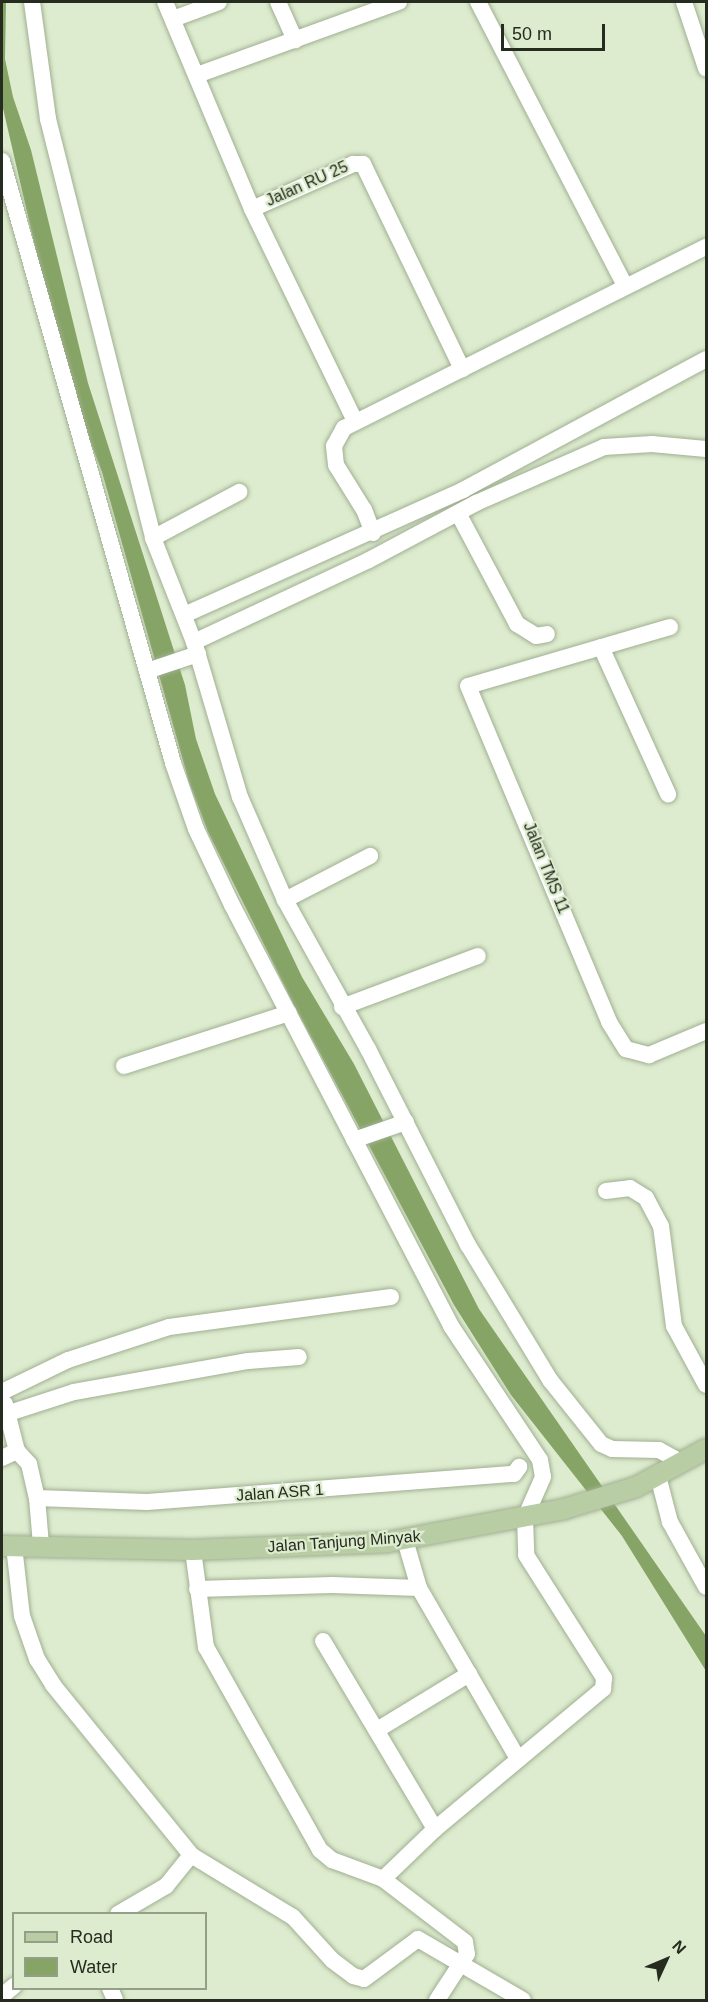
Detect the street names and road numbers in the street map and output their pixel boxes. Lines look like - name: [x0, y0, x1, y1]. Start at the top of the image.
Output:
- street label: Jalan RU 25: [263, 157, 351, 211]
- street label: Jalan TMS 11: [519, 819, 573, 917]
- street label: Jalan ASR 1: [235, 1480, 325, 1506]
- street label: Jalan Tanjung Minyak: [267, 1527, 421, 1557]

